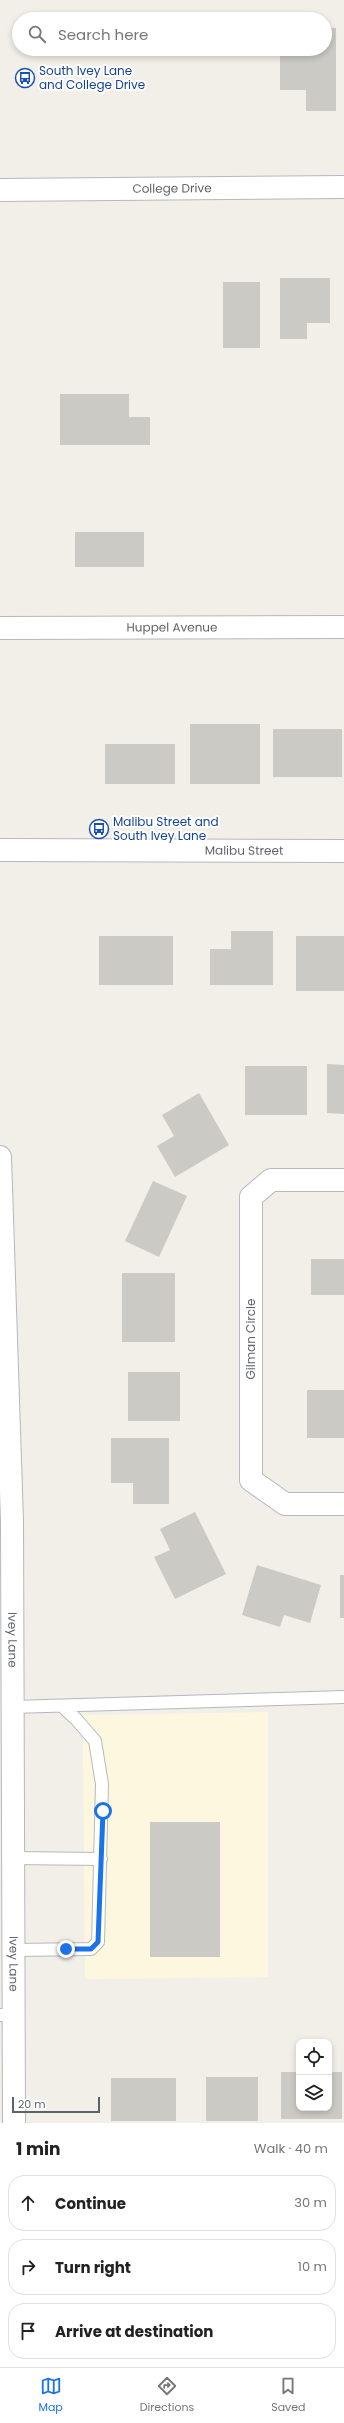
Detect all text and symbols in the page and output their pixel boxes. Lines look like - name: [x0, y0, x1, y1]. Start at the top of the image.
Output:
- search box: [12, 12, 332, 56]
- icon: search: [26, 23, 48, 45]
- text: Search here: [58, 24, 148, 45]
- place label: South Ivey Lane and College Drive: [39, 62, 145, 93]
- bus stop icon: South Ivey Lane and College Drive: [14, 67, 36, 89]
- street label: College Drive: [132, 179, 212, 197]
- street label: Huppel Avenue: [126, 618, 218, 636]
- place label: Malibu Street and South Ivey Lane: [113, 813, 219, 844]
- bus stop icon: Malibu Street and South Ivey Lane: [88, 818, 110, 840]
- street label: Malibu Street: [205, 842, 283, 859]
- street label: Gilman Circle: [242, 1299, 259, 1379]
- street label: Ivey Lane: [4, 1612, 21, 1668]
- route start: [94, 1802, 112, 1820]
- street label: Ivey Lane: [5, 1936, 23, 1992]
- route end: [57, 1940, 75, 1958]
- map controls: [296, 2039, 332, 2111]
- button: locate: [296, 2039, 332, 2075]
- button: layers: [296, 2075, 332, 2111]
- scale bar: [12, 2095, 100, 2114]
- text: 20 m: [18, 2096, 46, 2112]
- text: 1 min: [16, 2137, 60, 2161]
- text: Walk · 40 m: [254, 2139, 328, 2158]
- icon: ahead: [17, 2192, 39, 2214]
- text: Continue: [55, 2193, 126, 2214]
- text: 30 m: [294, 2193, 327, 2212]
- icon: right: [17, 2256, 39, 2278]
- text: Turn right: [55, 2257, 131, 2278]
- text: 10 m: [298, 2257, 327, 2276]
- icon: arrive: [17, 2320, 39, 2342]
- text: Arrive at destination: [55, 2321, 213, 2342]
- tab: Map: [38, 2375, 63, 2416]
- tab: Directions: [140, 2375, 194, 2416]
- tab: Saved: [271, 2375, 306, 2416]

